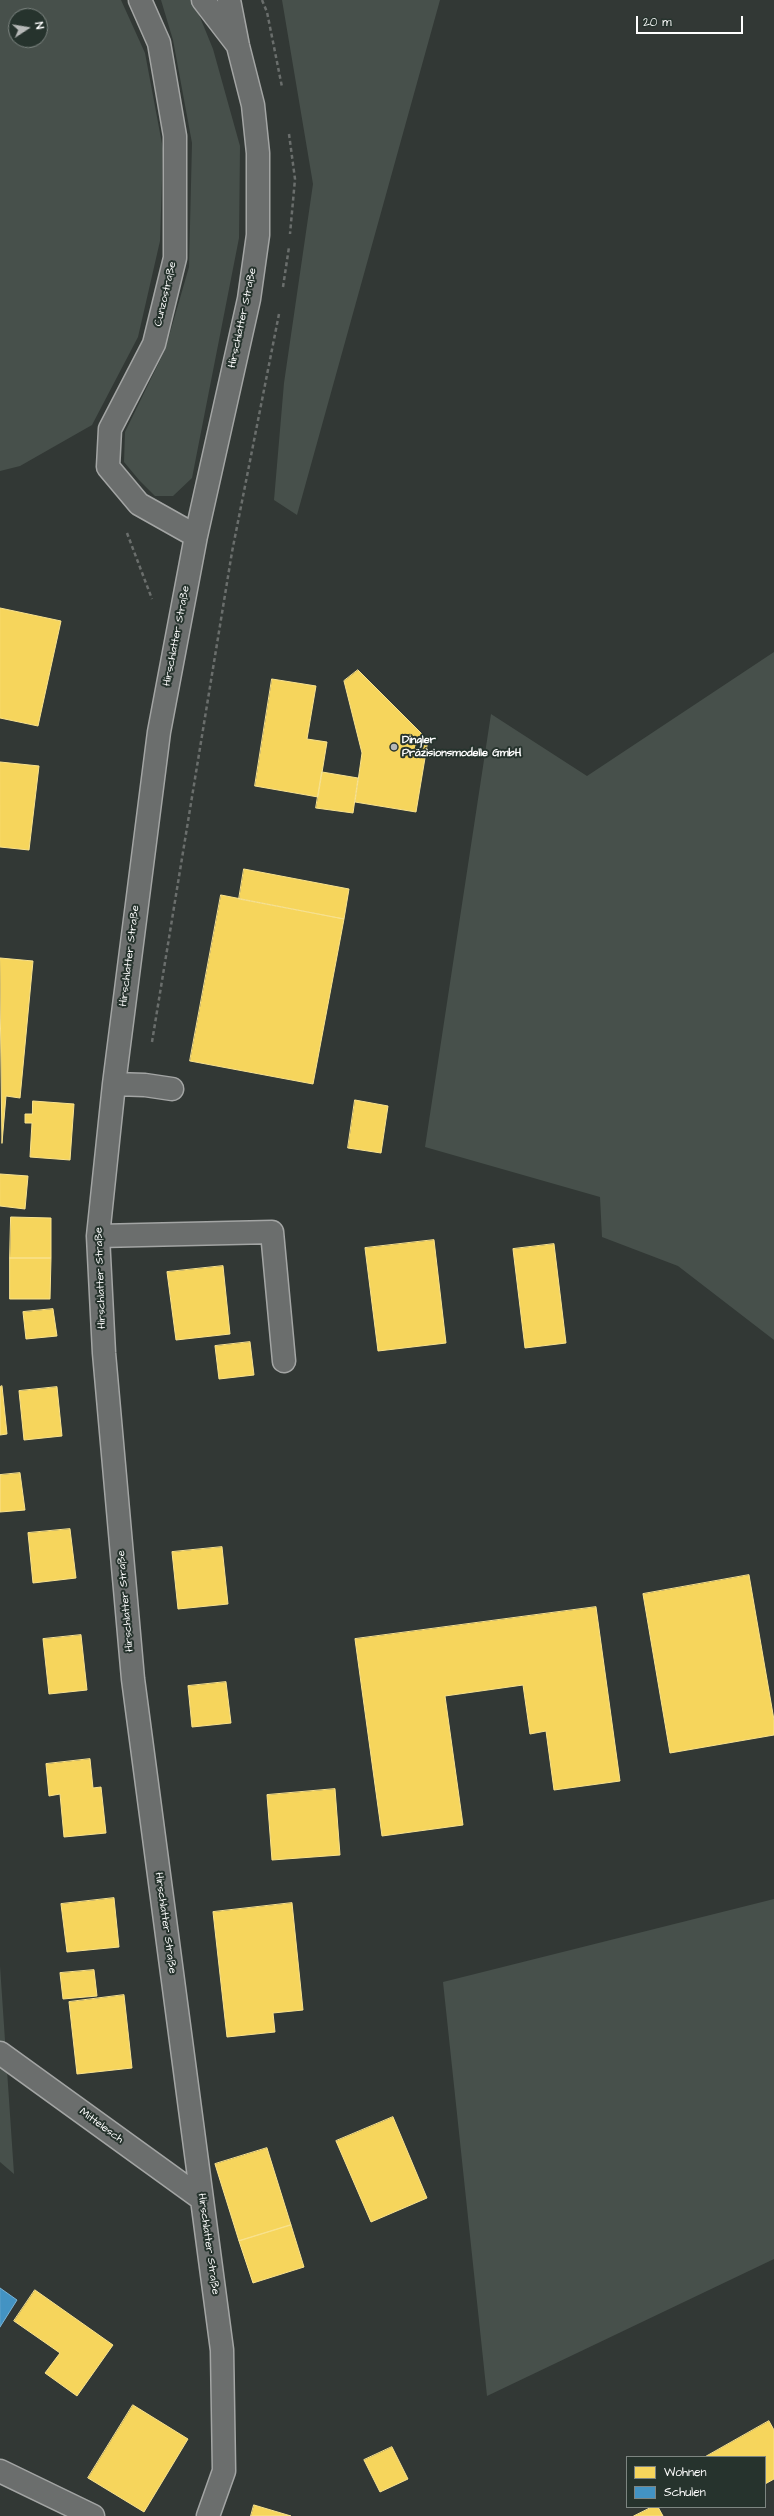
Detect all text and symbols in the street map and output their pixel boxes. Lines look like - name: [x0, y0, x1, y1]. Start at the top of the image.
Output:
- north arrow: [8, 8, 48, 48]
- scale bar: [638, 8, 745, 34]
- text: 20 m: [643, 14, 672, 31]
- text: N: [31, 21, 47, 31]
- street label: Cunzostraße: [152, 260, 180, 328]
- street label: Hirschlatter Straße: [226, 267, 260, 369]
- street label: Hirschlatter Straße: [161, 585, 193, 687]
- place label: Dingler Präzisionsmodelle GmbH: [402, 734, 521, 760]
- marker: Dingler Präzisionsmodelle GmbH: [389, 742, 399, 752]
- street label: Hirschlatter Straße: [117, 905, 143, 1007]
- street label: Hirschlatter Straße: [93, 1227, 109, 1329]
- street label: Hirschlatter Straße: [115, 1550, 137, 1652]
- street label: Hirschlatter Straße: [151, 1872, 179, 1974]
- street label: Mittelesch: [76, 2106, 126, 2146]
- street label: Hirschlatter Straße: [194, 2193, 222, 2295]
- legend: [626, 2456, 766, 2508]
- text: Wohnen: [664, 2464, 706, 2481]
- text: Schulen: [664, 2484, 706, 2501]

